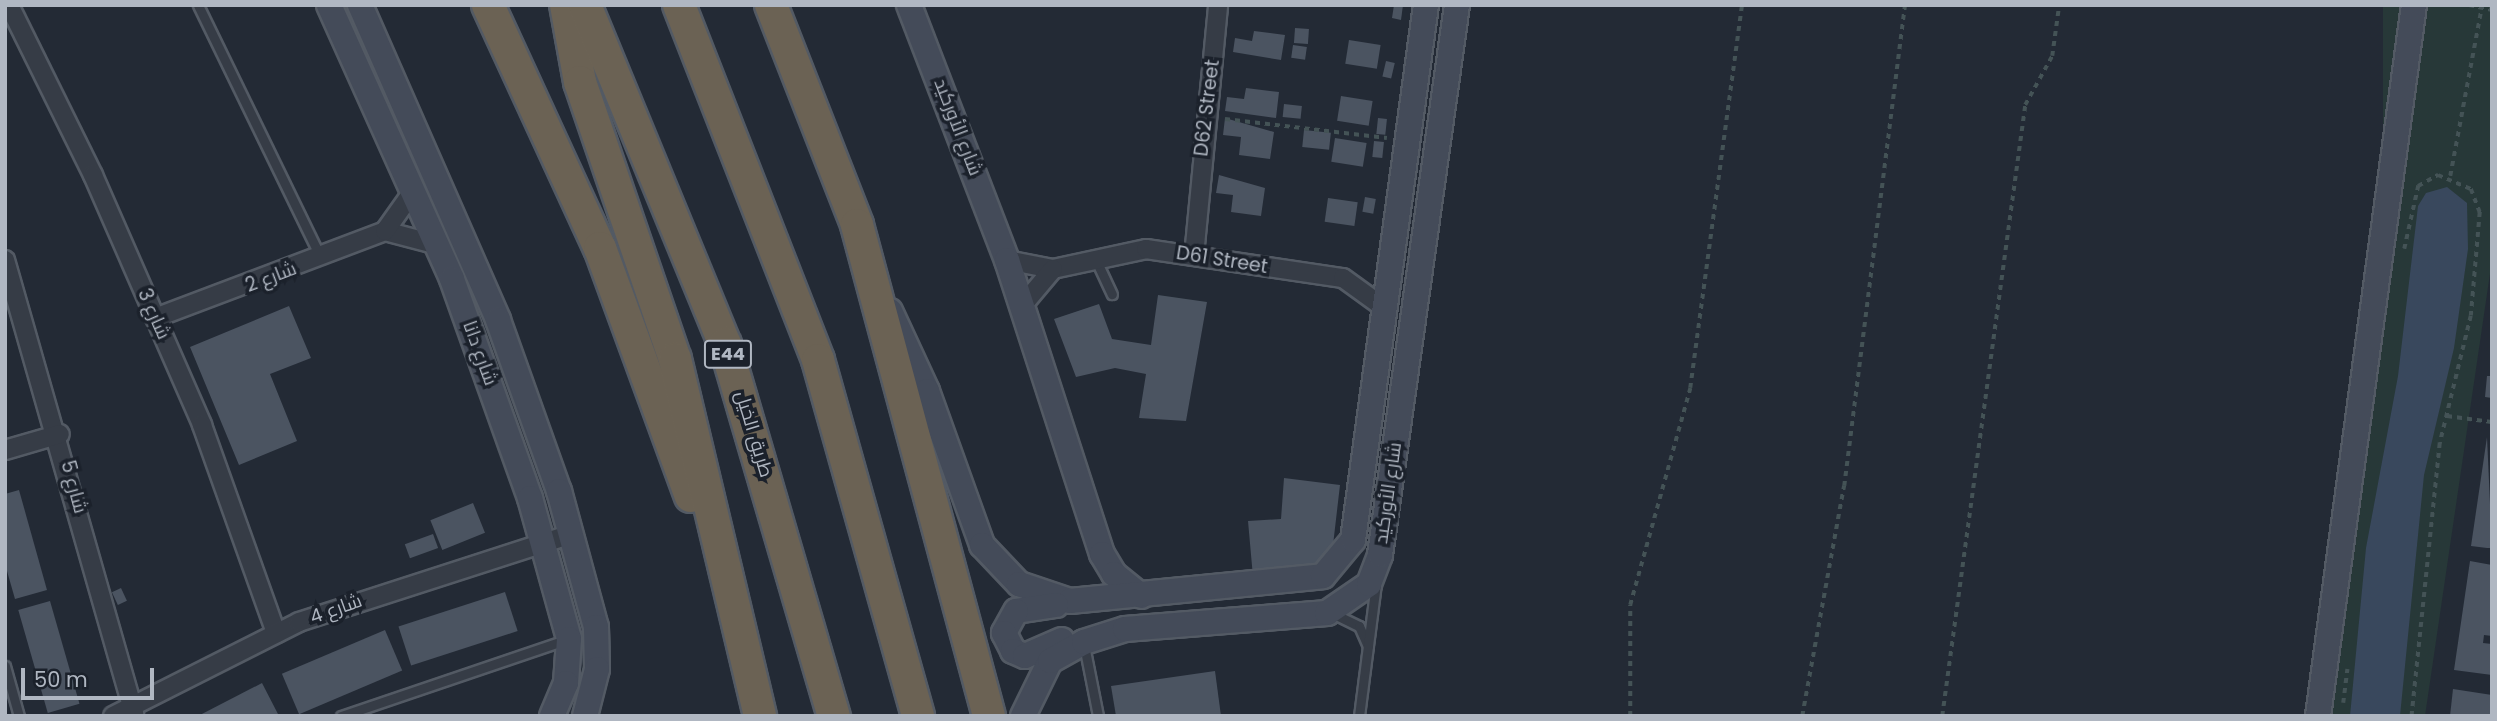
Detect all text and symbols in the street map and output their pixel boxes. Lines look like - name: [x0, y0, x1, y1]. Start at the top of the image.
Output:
- street label: D62 Street: [1190, 58, 1224, 158]
- street label: شارع الأوركيد: [929, 75, 987, 179]
- street label: D61 Street: [1175, 242, 1269, 278]
- street label: شارع 2: [242, 257, 300, 297]
- street label: شارع 3: [133, 285, 175, 343]
- street label: شارع دانا: [458, 318, 502, 388]
- road number: E44: [704, 340, 752, 368]
- street label: طريق الخيل: [730, 388, 778, 480]
- street label: شارع الأوركيد: [1370, 441, 1406, 545]
- street label: شارع 5: [56, 458, 92, 516]
- street label: شارع 4: [307, 589, 365, 629]
- scale bar: [24, 654, 158, 698]
- text: 50 m: [34, 665, 88, 694]

